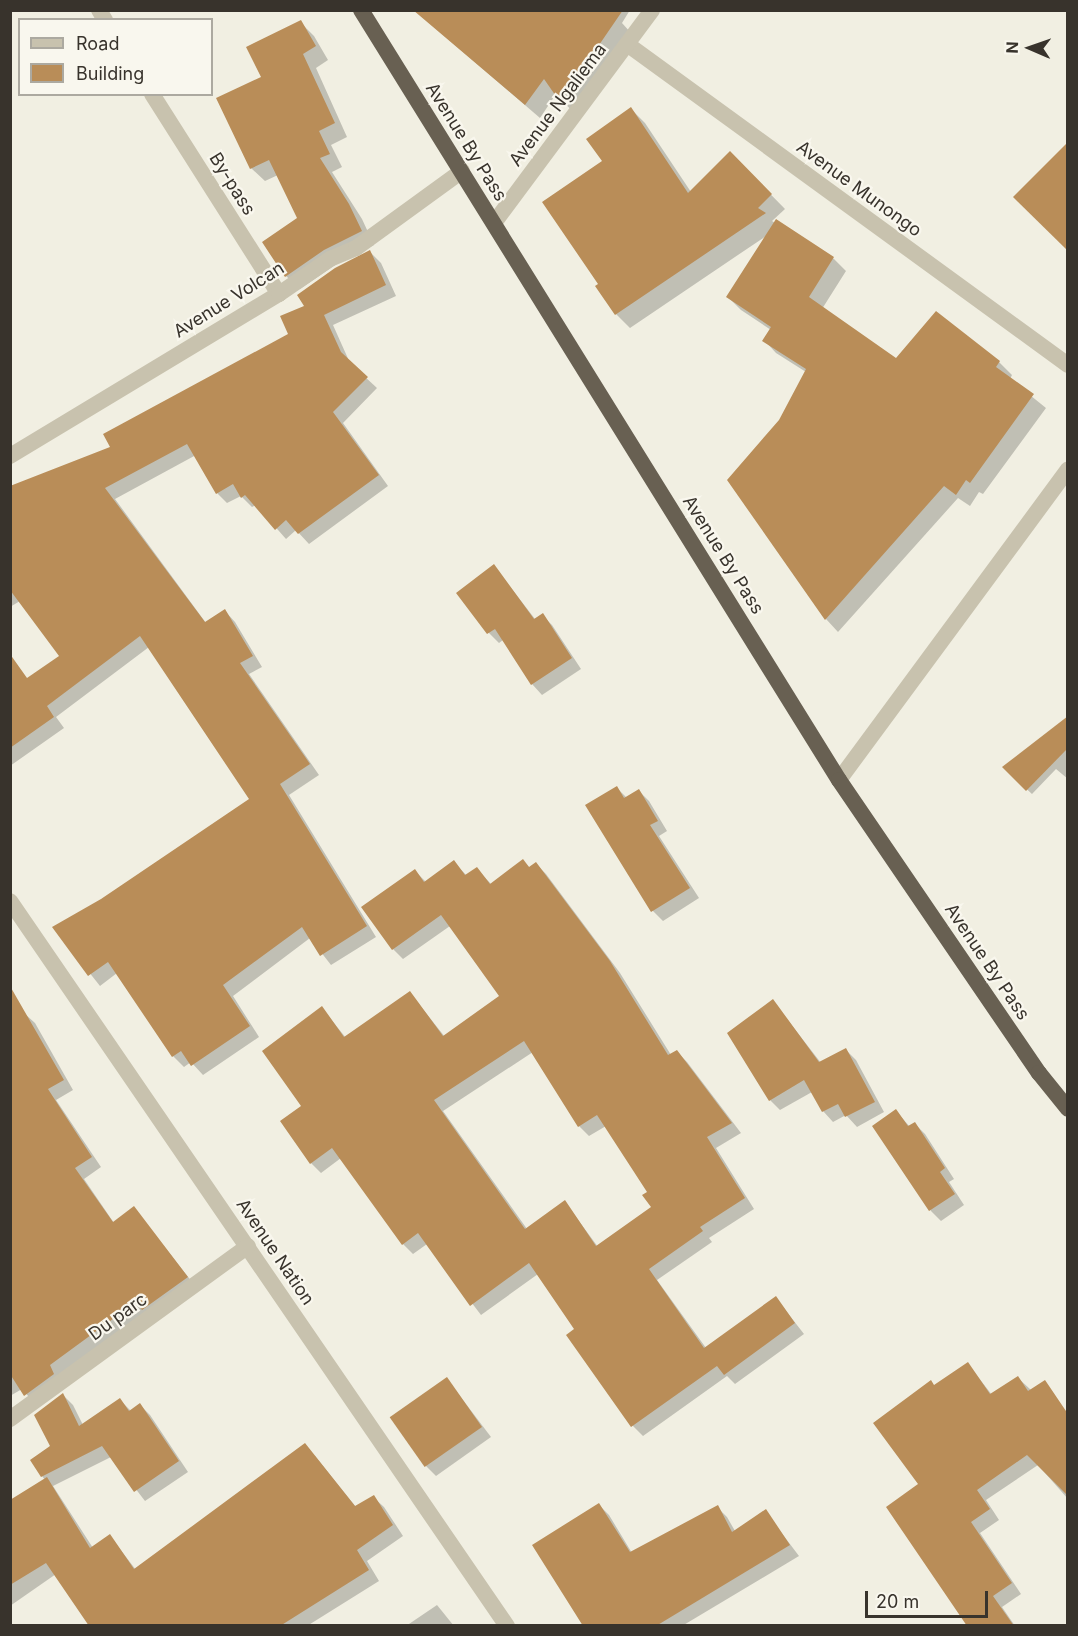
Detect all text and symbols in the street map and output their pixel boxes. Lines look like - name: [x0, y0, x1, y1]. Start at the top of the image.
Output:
- legend: [18, 18, 213, 96]
- north arrow: [1000, 18, 1060, 78]
- text: Road: [76, 33, 119, 54]
- street label: Avenue Ngaliema: [505, 39, 611, 171]
- text: N: [1002, 41, 1022, 54]
- text: Building: [76, 63, 144, 84]
- street label: Avenue By Pass: [421, 79, 511, 205]
- street label: Avenue Munongo: [792, 136, 926, 242]
- street label: By-pass: [204, 149, 260, 219]
- street label: Avenue Volcan: [170, 257, 288, 343]
- street label: Avenue By Pass: [678, 492, 768, 618]
- street label: Avenue By Pass: [940, 900, 1034, 1024]
- street label: Avenue Nation: [231, 1195, 319, 1309]
- street label: Du parc: [85, 1289, 151, 1345]
- scale bar: [868, 1579, 991, 1617]
- text: 20 m: [876, 1591, 919, 1612]

